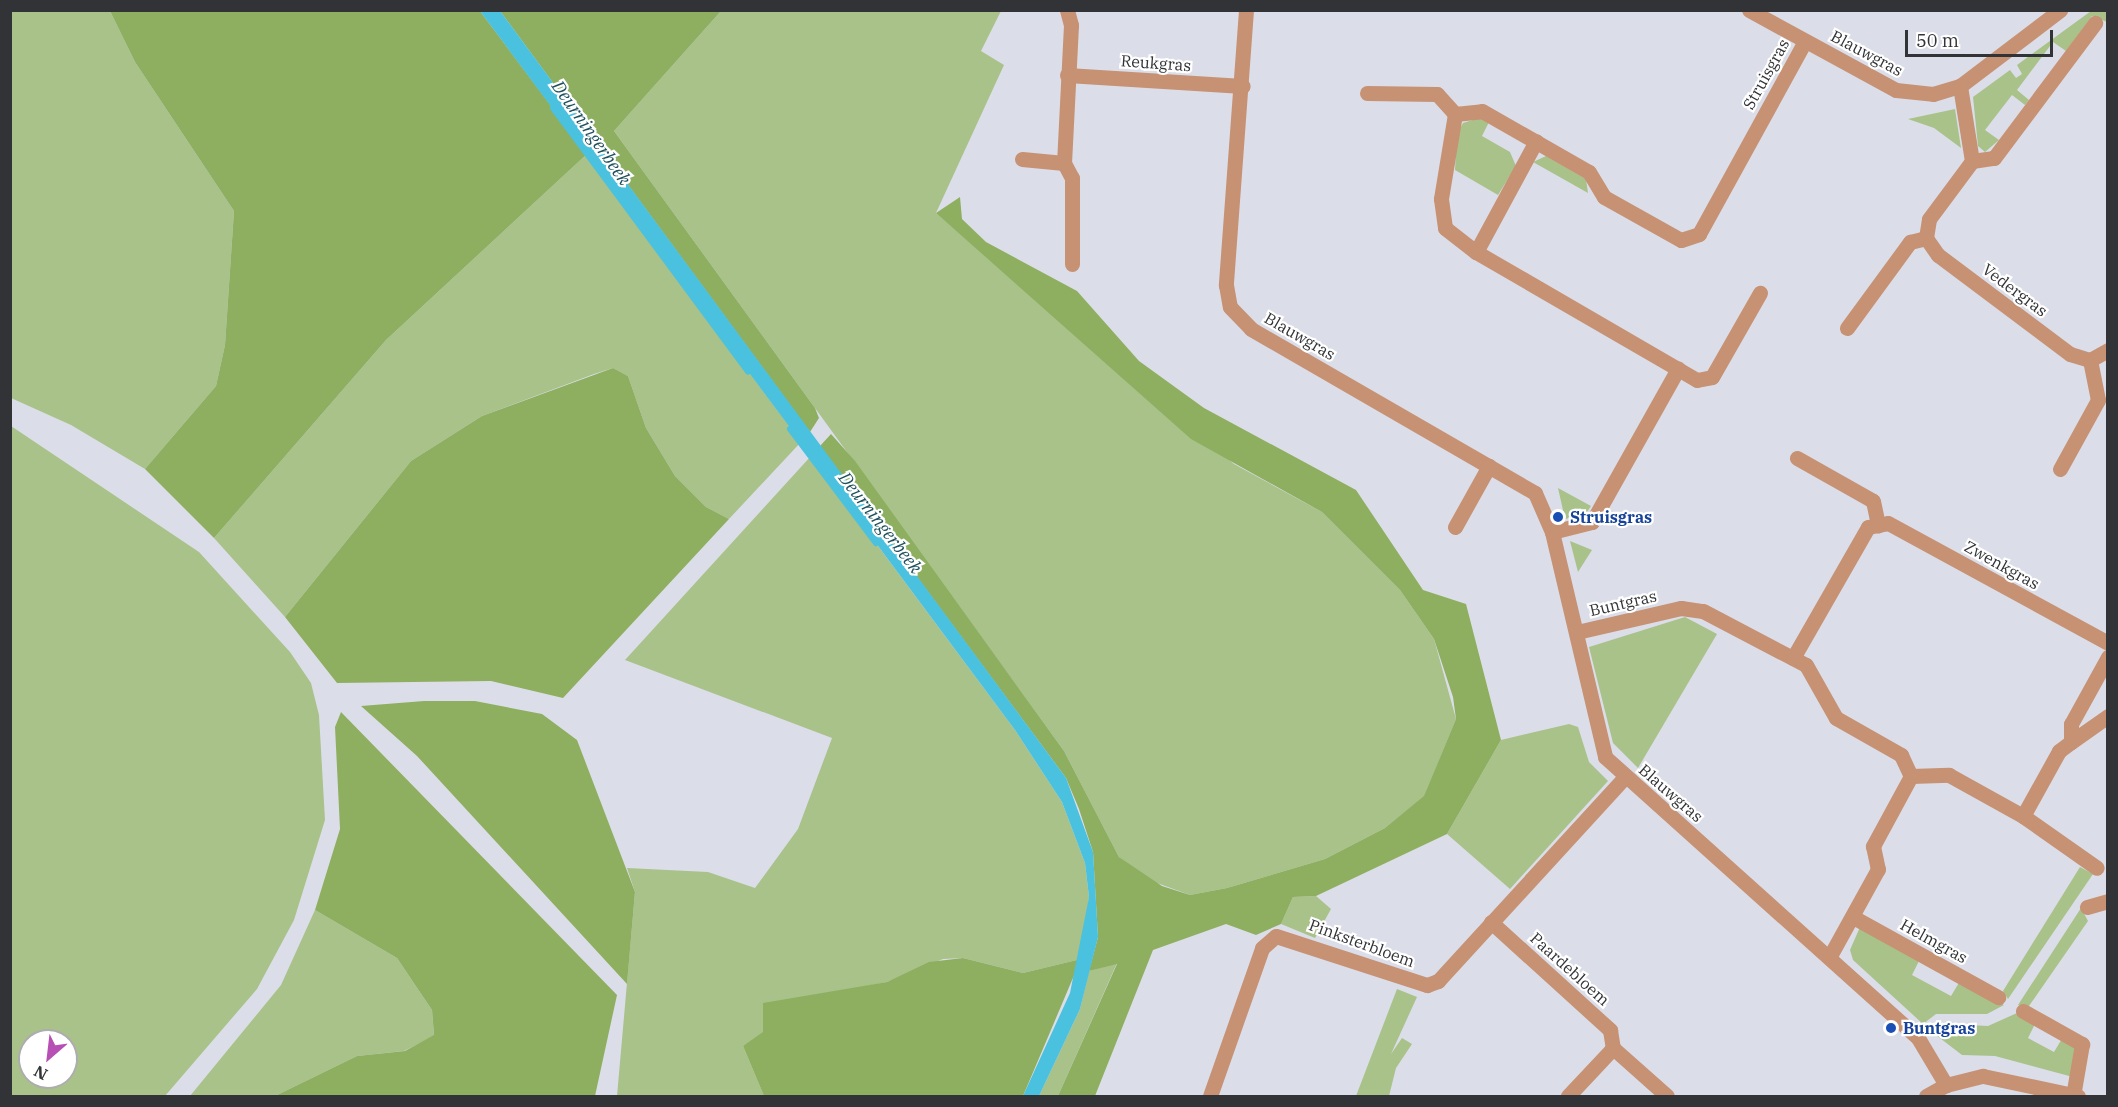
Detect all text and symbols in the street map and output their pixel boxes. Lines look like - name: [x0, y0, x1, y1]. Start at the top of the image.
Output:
- scale bar: [1908, 18, 2056, 56]
- street label: Blauwgras: [1828, 26, 1906, 80]
- text: 50 m: [1916, 29, 1959, 52]
- street label: Struisgras: [1739, 36, 1793, 112]
- street label: Reukgras: [1120, 51, 1192, 75]
- water label: Deurningerbeek: [547, 76, 635, 190]
- street label: Vedergras: [1979, 259, 2051, 321]
- street label: Blauwgras: [1261, 308, 1339, 364]
- water label: Deurningerbeek: [834, 468, 926, 578]
- place label: Struisgras: [1570, 507, 1652, 527]
- marker: Struisgras: [1551, 510, 1565, 524]
- street label: Zwenkgras: [1961, 537, 2043, 593]
- street label: Buntgras: [1587, 586, 1659, 620]
- street label: Blauwgras: [1635, 760, 1707, 826]
- street label: Pinksterbloem: [1307, 915, 1417, 971]
- street label: Helmgras: [1897, 915, 1971, 967]
- street label: Paardebloem: [1526, 928, 1614, 1010]
- place label: Buntgras: [1903, 1018, 1975, 1038]
- marker: Buntgras: [1884, 1021, 1898, 1035]
- north arrow: [18, 1029, 78, 1089]
- text: N: [30, 1061, 51, 1085]

